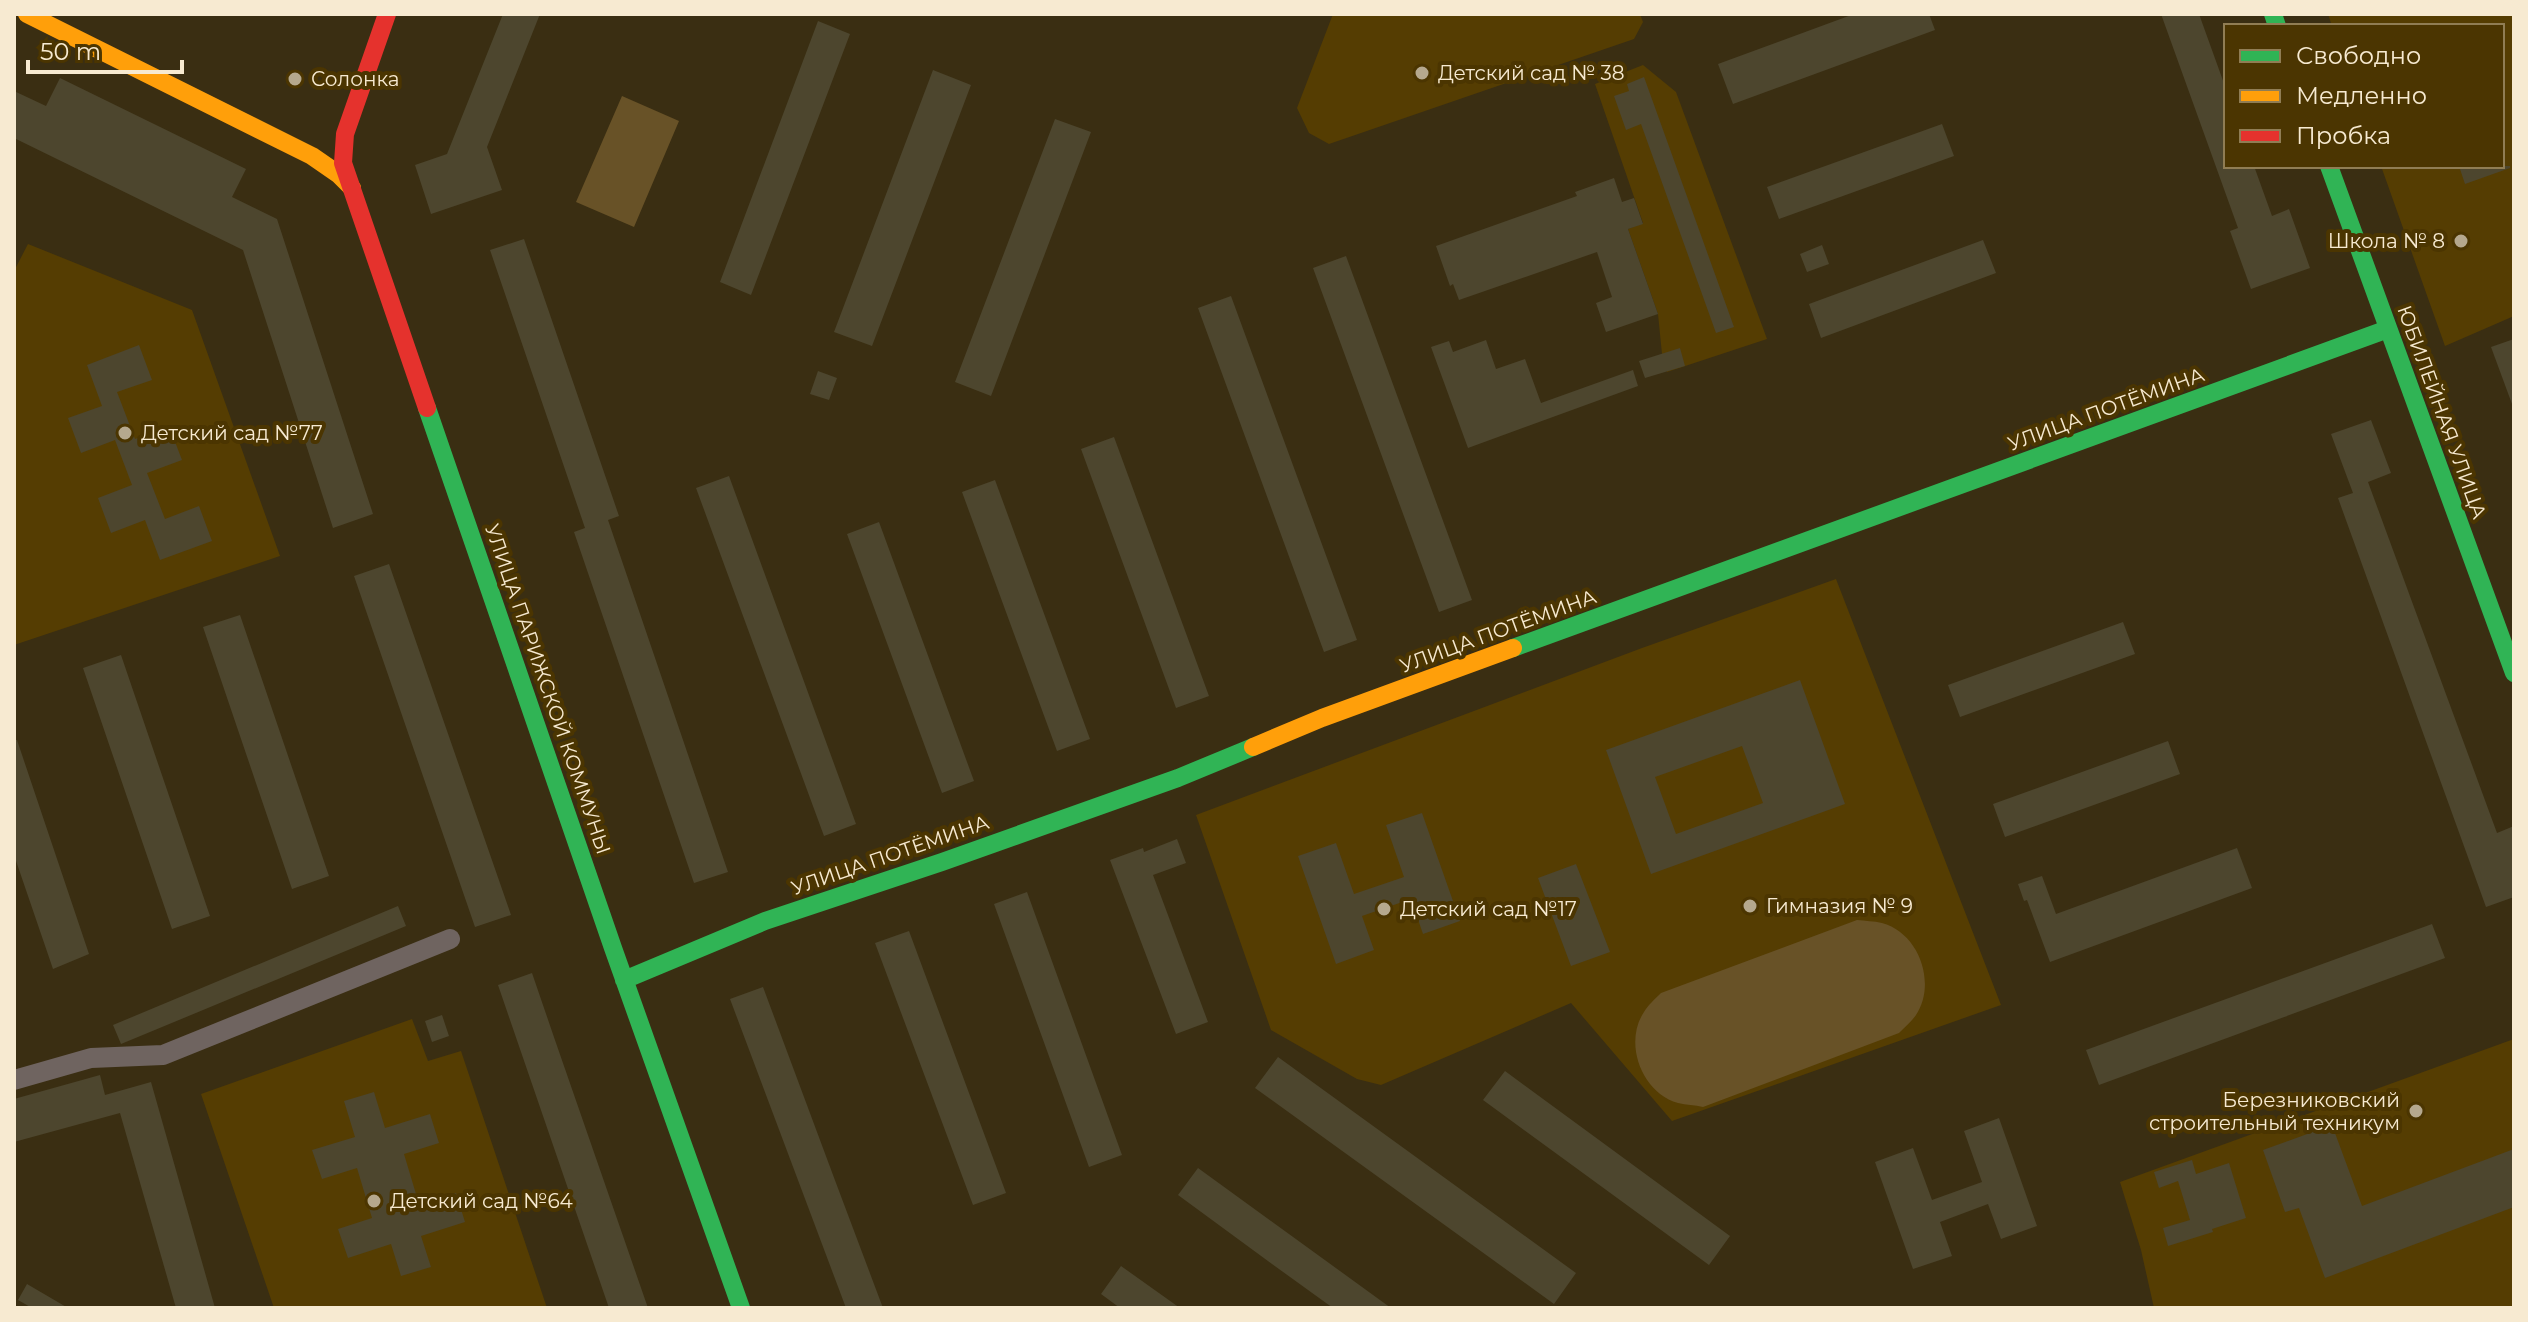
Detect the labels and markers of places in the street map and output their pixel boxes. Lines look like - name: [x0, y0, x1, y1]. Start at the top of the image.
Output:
- place label: Детский сад № 38: [1438, 61, 1625, 85]
- marker: Детский сад № 38: [1413, 64, 1431, 82]
- place label: Солонка: [311, 67, 399, 91]
- marker: Солонка: [286, 70, 304, 88]
- place label: Школа № 8: [2328, 229, 2445, 253]
- marker: Школа № 8: [2452, 232, 2470, 250]
- place label: Детский сад №77: [141, 421, 323, 445]
- marker: Детский сад №77: [116, 424, 134, 442]
- place label: Гимназия № 9: [1766, 894, 1913, 918]
- place label: Детский сад №17: [1400, 897, 1577, 921]
- marker: Гимназия № 9: [1741, 897, 1759, 915]
- marker: Детский сад №17: [1375, 900, 1393, 918]
- place label: Березниковский строительный техникум: [2149, 1088, 2400, 1135]
- marker: Березниковский строительный техникум: [2407, 1102, 2425, 1120]
- place label: Детский сад №64: [390, 1189, 573, 1213]
- marker: Детский сад №64: [365, 1192, 383, 1210]

